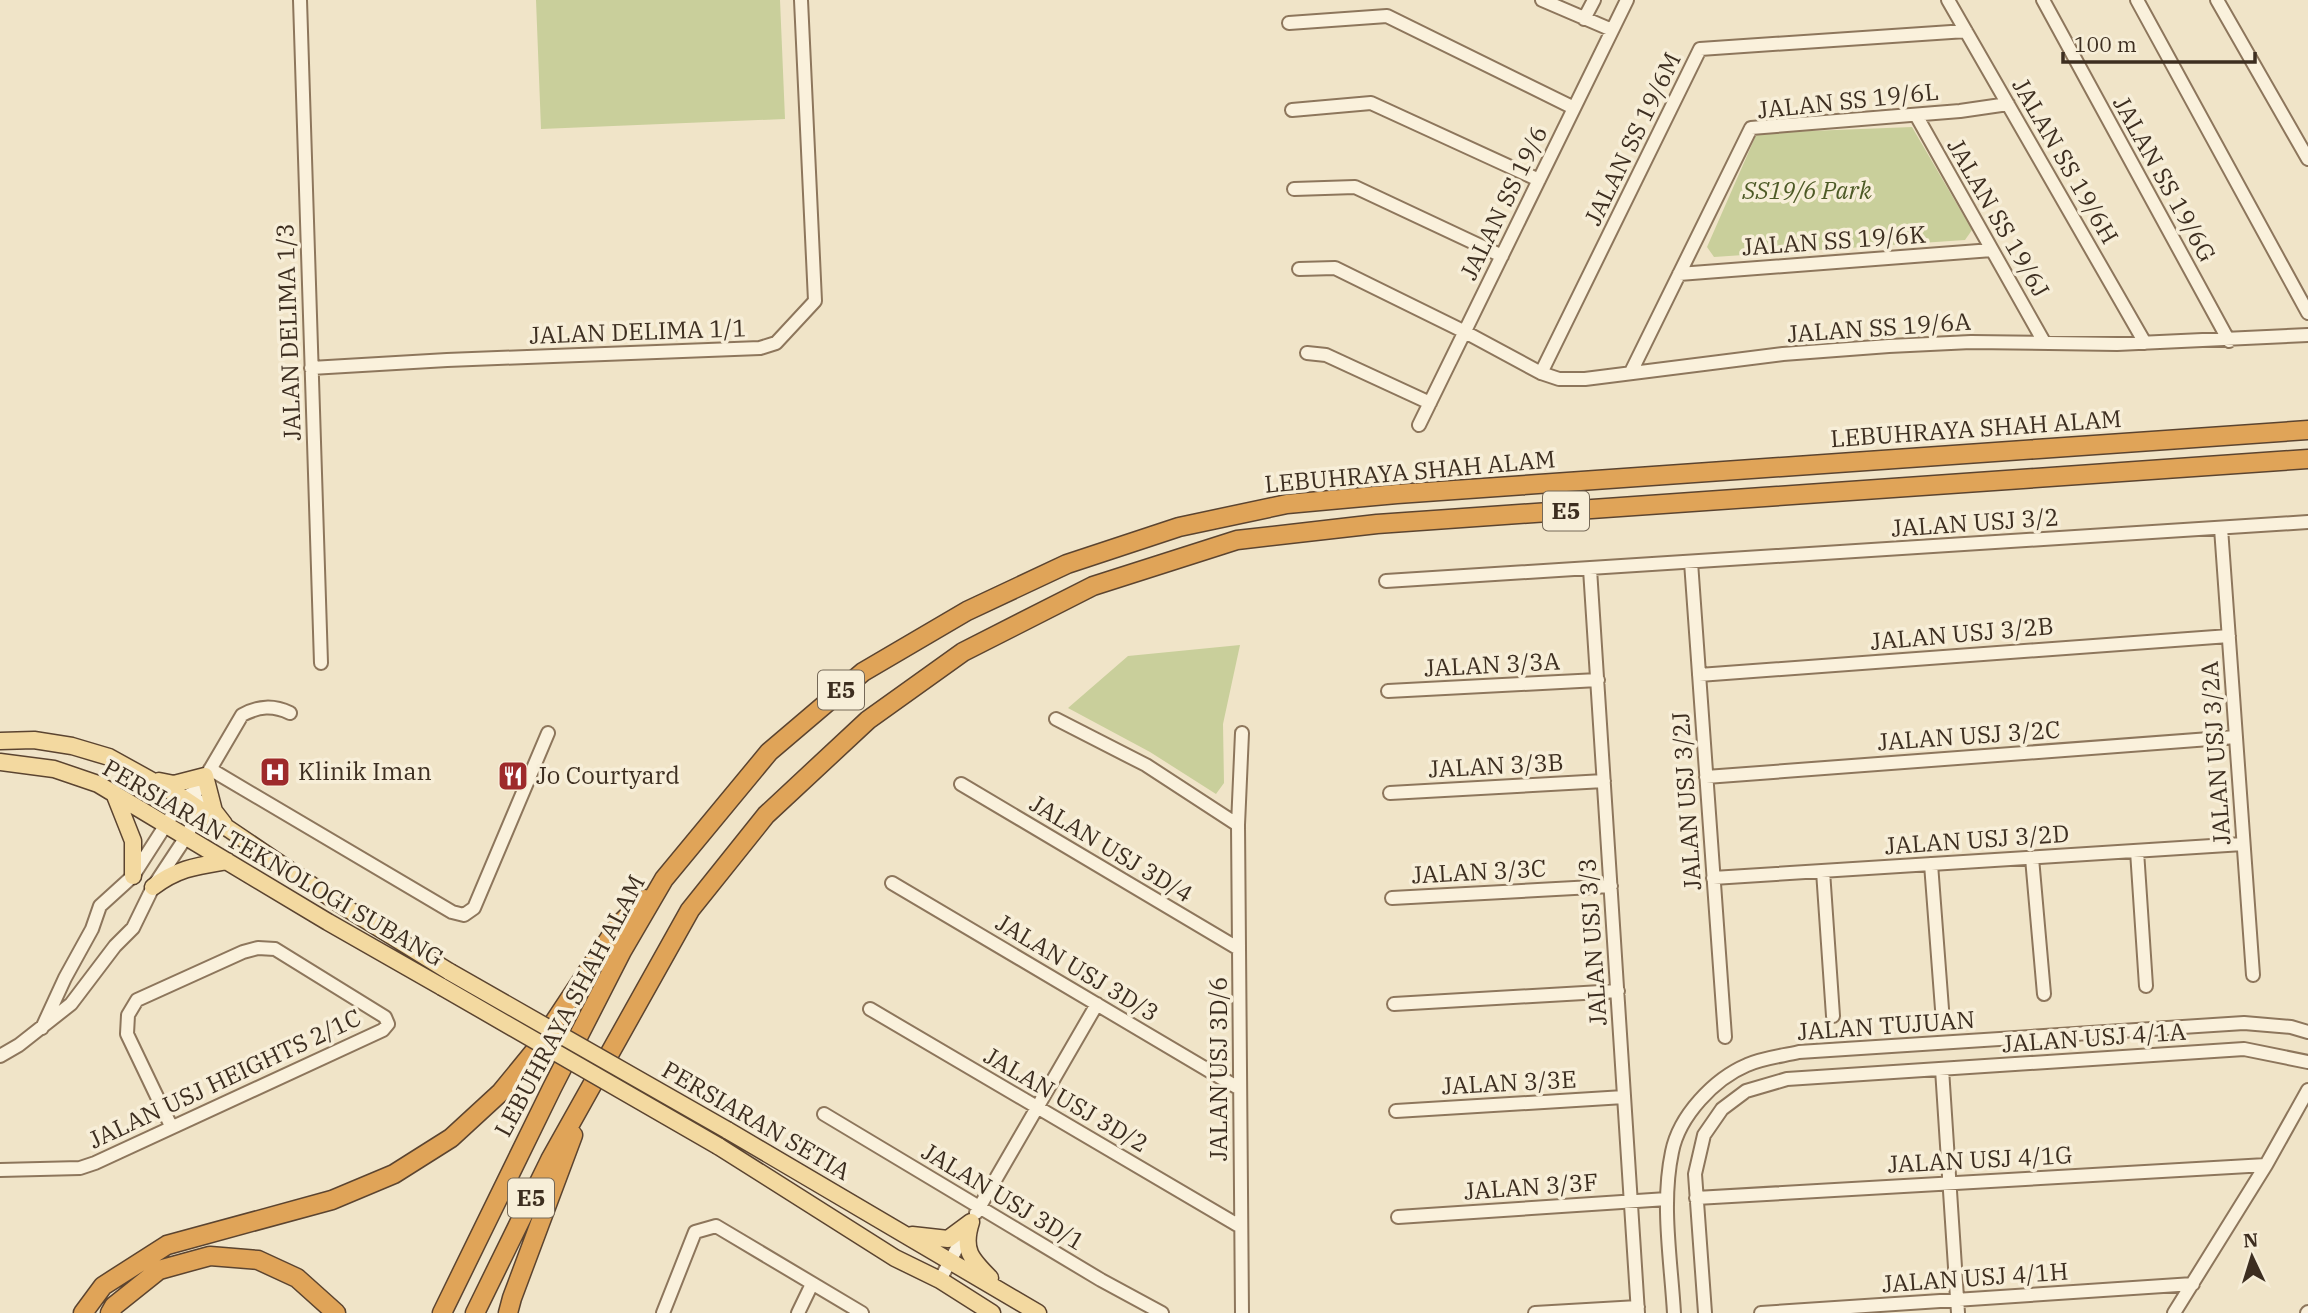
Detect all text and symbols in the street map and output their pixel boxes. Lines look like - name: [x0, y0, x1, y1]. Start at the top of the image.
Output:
- scale bar: [2063, 21, 2256, 65]
- text: 100 m: [2074, 30, 2137, 58]
- street label: JALAN SS 19/6M: [1576, 47, 1688, 230]
- street label: JALAN SS 19/6H: [2005, 72, 2126, 249]
- street label: JALAN SS 19/6L: [1756, 75, 1940, 125]
- street label: JALAN SS 19/6G: [2106, 90, 2224, 267]
- street label: JALAN SS 19/6: [1452, 120, 1554, 285]
- street label: JALAN SS 19/6J: [1940, 132, 2057, 303]
- park label: SS19/6 Park: [1741, 174, 1872, 206]
- street label: JALAN SS 19/6K: [1741, 218, 1927, 262]
- street label: JALAN DELIMA 1/3: [268, 223, 308, 441]
- street label: JALAN SS 19/6A: [1786, 305, 1972, 349]
- street label: JALAN DELIMA 1/1: [529, 311, 747, 351]
- street label: LEBUHRAYA SHAH ALAM: [1829, 402, 2123, 454]
- street label: LEBUHRAYA SHAH ALAM: [1263, 442, 1557, 500]
- road number: E5: [1543, 491, 1589, 530]
- street label: JALAN USJ 3/2: [1890, 500, 2060, 544]
- street label: JALAN USJ 3/2B: [1869, 609, 2055, 657]
- street label: JALAN 3/3A: [1423, 644, 1561, 684]
- street label: JALAN USJ 3/2A: [2193, 659, 2237, 846]
- road number: E5: [818, 670, 864, 710]
- street label: JALAN USJ 3/2J: [1664, 711, 1708, 891]
- street label: JALAN USJ 3/2C: [1876, 713, 2062, 757]
- street label: JALAN 3/3B: [1427, 745, 1565, 785]
- street label: PERSIARAN TEKNOLOGI SUBANG: [97, 751, 450, 973]
- hospital icon: Klinik Iman: [258, 755, 292, 789]
- place label: Klinik Iman: [298, 755, 432, 787]
- restaurant icon: Jo Courtyard: [496, 759, 530, 793]
- place label: Jo Courtyard: [536, 759, 680, 791]
- street label: JALAN USJ 3D/4: [1024, 787, 1199, 909]
- street label: JALAN USJ 3/2D: [1884, 817, 2070, 861]
- street label: JALAN 3/3C: [1411, 851, 1547, 891]
- street label: JALAN USJ 3/3: [1570, 857, 1614, 1027]
- street label: LEBUHRAYA SHAH ALAM: [486, 869, 652, 1142]
- street label: JALAN USJ 3D/3: [990, 906, 1165, 1028]
- street label: JALAN USJ 3D/6: [1202, 977, 1234, 1161]
- street label: JALAN USJ HEIGHTS 2/1C: [83, 1001, 366, 1155]
- street label: JALAN TUJUAN: [1796, 1003, 1976, 1047]
- street label: JALAN USJ 4/1A: [2001, 1015, 2188, 1059]
- street label: JALAN USJ 3D/2: [979, 1039, 1154, 1159]
- street label: PERSIARAN SETIA: [657, 1053, 857, 1187]
- street label: JALAN 3/3E: [1441, 1062, 1577, 1102]
- street label: JALAN USJ 3D/1: [916, 1135, 1091, 1257]
- street label: JALAN USJ 4/1G: [1887, 1138, 2073, 1180]
- street label: JALAN 3/3F: [1463, 1165, 1599, 1207]
- road number: E5: [508, 1178, 554, 1218]
- north arrow: [2217, 1222, 2287, 1292]
- text: N: [2242, 1228, 2259, 1253]
- street label: JALAN USJ 4/1H: [1881, 1255, 2069, 1299]

